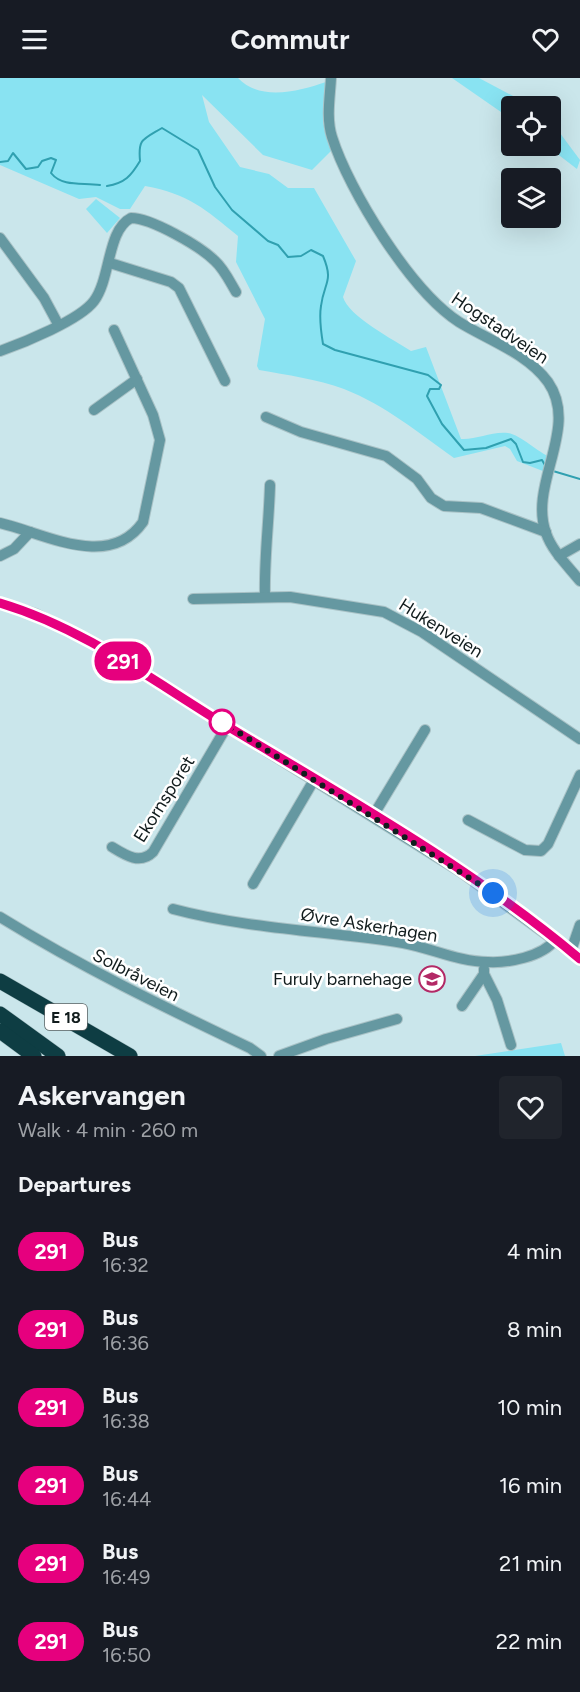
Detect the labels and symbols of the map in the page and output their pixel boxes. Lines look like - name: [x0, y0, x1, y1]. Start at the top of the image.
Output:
- street label: Hogstadveien: [447, 287, 553, 369]
- street label: Hukenveien: [395, 594, 487, 662]
- line badge: 291: [88, 642, 158, 680]
- unlabelled marker: [209, 709, 235, 735]
- street label: Ekornsporet: [129, 751, 199, 846]
- your location: [478, 878, 508, 908]
- street label: Øvre Askerhagen: [299, 903, 439, 947]
- street label: Solbråveien: [89, 944, 183, 1006]
- school or university icon: Furuly barnehage: [417, 964, 447, 994]
- place label: Furuly barnehage: [273, 968, 412, 990]
- road number: E 18: [45, 1004, 87, 1030]

